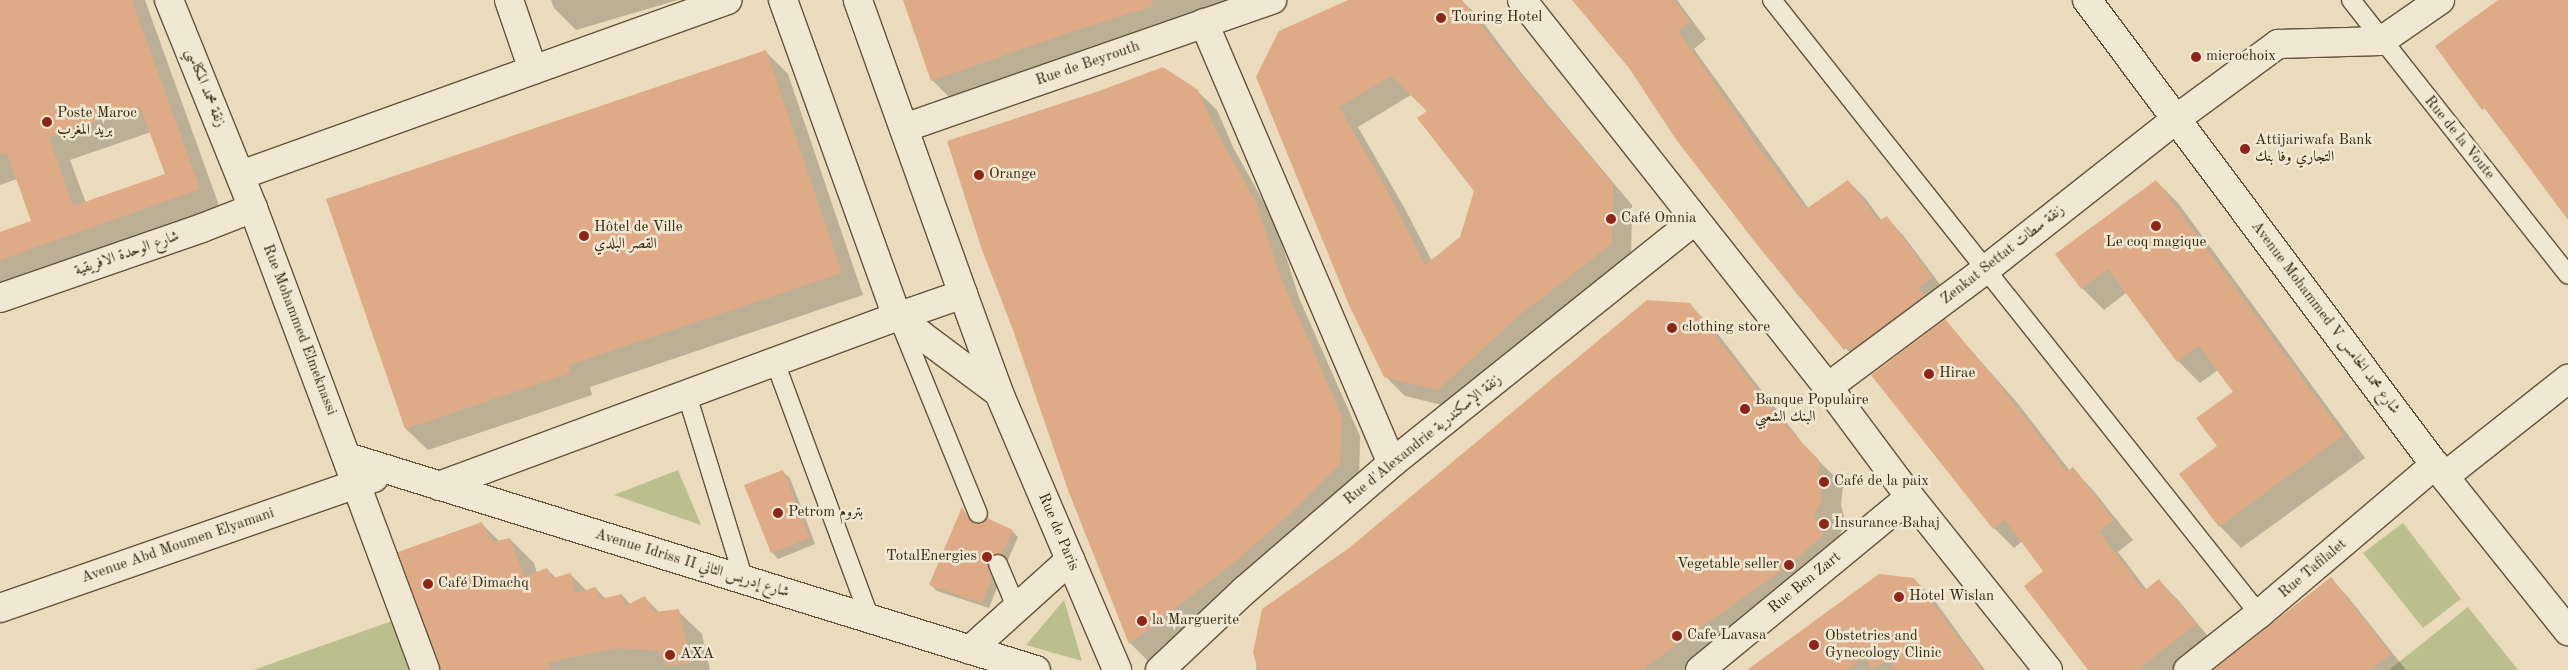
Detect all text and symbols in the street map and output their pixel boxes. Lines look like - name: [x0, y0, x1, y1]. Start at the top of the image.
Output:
- place label: Touring Hotel: [1451, 9, 1542, 27]
- marker: Touring Hotel: [1435, 12, 1447, 24]
- street label: Rue de Beyrouth: [1034, 38, 1142, 90]
- street label: زنقة محمد المكناسي: [181, 46, 229, 130]
- place label: microchoix: [2206, 48, 2276, 66]
- marker: microchoix: [2190, 51, 2202, 63]
- street label: Rue de la Voute: [2420, 93, 2498, 183]
- place label: Poste Maroc بريد المغرب: [57, 104, 137, 139]
- marker: Poste Maroc بريد المغرب: [41, 116, 53, 128]
- place label: Attijariwafa Bank التجاري وفا بنك: [2255, 131, 2372, 166]
- marker: Attijariwafa Bank التجاري وفا بنك: [2239, 143, 2251, 155]
- place label: Orange: [989, 166, 1036, 184]
- marker: Orange: [973, 169, 985, 181]
- street label: Zenkat Settat زنقة سطات: [1938, 201, 2068, 309]
- place label: Café Omnia: [1621, 210, 1696, 228]
- marker: Café Omnia: [1605, 213, 1617, 225]
- place label: Hôtel de Ville القصر البلدي: [594, 218, 683, 253]
- street label: Avenue Mohammed V شارع محمد الخامس: [2247, 218, 2403, 418]
- marker: Le coq magique: [2150, 220, 2162, 232]
- street label: شارع الوحدة الافريقية: [72, 228, 182, 280]
- marker: Hôtel de Ville القصر البلدي: [578, 230, 590, 242]
- place label: Le coq magique: [2106, 234, 2206, 252]
- street label: Rue Mohammed Elmeknassi: [258, 242, 340, 418]
- place label: clothing store: [1682, 319, 1770, 337]
- marker: clothing store: [1666, 322, 1678, 334]
- place label: Hirae: [1939, 365, 1975, 383]
- marker: Hirae: [1923, 368, 1935, 380]
- street label: Rue d'Alexandrie زنقة الإسكندرية: [1340, 371, 1506, 509]
- place label: Banque Populaire البنك الشعبي: [1755, 391, 1869, 426]
- marker: Banque Populaire البنك الشعبي: [1739, 403, 1751, 415]
- place label: Café de la paix: [1834, 473, 1929, 491]
- marker: Café de la paix: [1818, 476, 1830, 488]
- street label: Rue de Paris: [1034, 491, 1082, 573]
- street label: Avenue Abd Moumen Elyamani: [79, 504, 277, 588]
- place label: Petrom بتروم: [788, 504, 863, 522]
- marker: Petrom بتروم: [772, 507, 784, 519]
- place label: Insurance Bahaj: [1834, 515, 1940, 533]
- marker: Insurance Bahaj: [1818, 518, 1830, 530]
- street label: Avenue Idriss II شارع إدريس الثاني: [593, 526, 791, 602]
- street label: Rue Tafilalet: [2276, 535, 2350, 603]
- place label: TotalEnergies: [886, 548, 977, 566]
- street label: Rue Ben Zart: [1765, 548, 1845, 618]
- marker: TotalEnergies: [981, 551, 993, 563]
- place label: Vegetable seller: [1677, 556, 1779, 574]
- marker: Vegetable seller: [1783, 559, 1795, 571]
- place label: Café Dimachq: [438, 575, 529, 593]
- marker: Café Dimachq: [422, 578, 434, 590]
- place label: Hotel Wislan: [1909, 588, 1994, 606]
- marker: Hotel Wislan: [1893, 591, 1905, 603]
- place label: la Marguerite: [1152, 612, 1239, 630]
- marker: la Marguerite: [1136, 615, 1148, 627]
- place label: Cafe Lavasa: [1687, 627, 1766, 645]
- place label: Obstetrics and Gynecology Clinic: [1825, 627, 1941, 662]
- marker: Cafe Lavasa: [1671, 630, 1683, 642]
- marker: Obstetrics and Gynecology Clinic: [1807, 638, 1821, 652]
- place label: AXA: [680, 646, 714, 664]
- marker: AXA: [664, 649, 676, 661]

